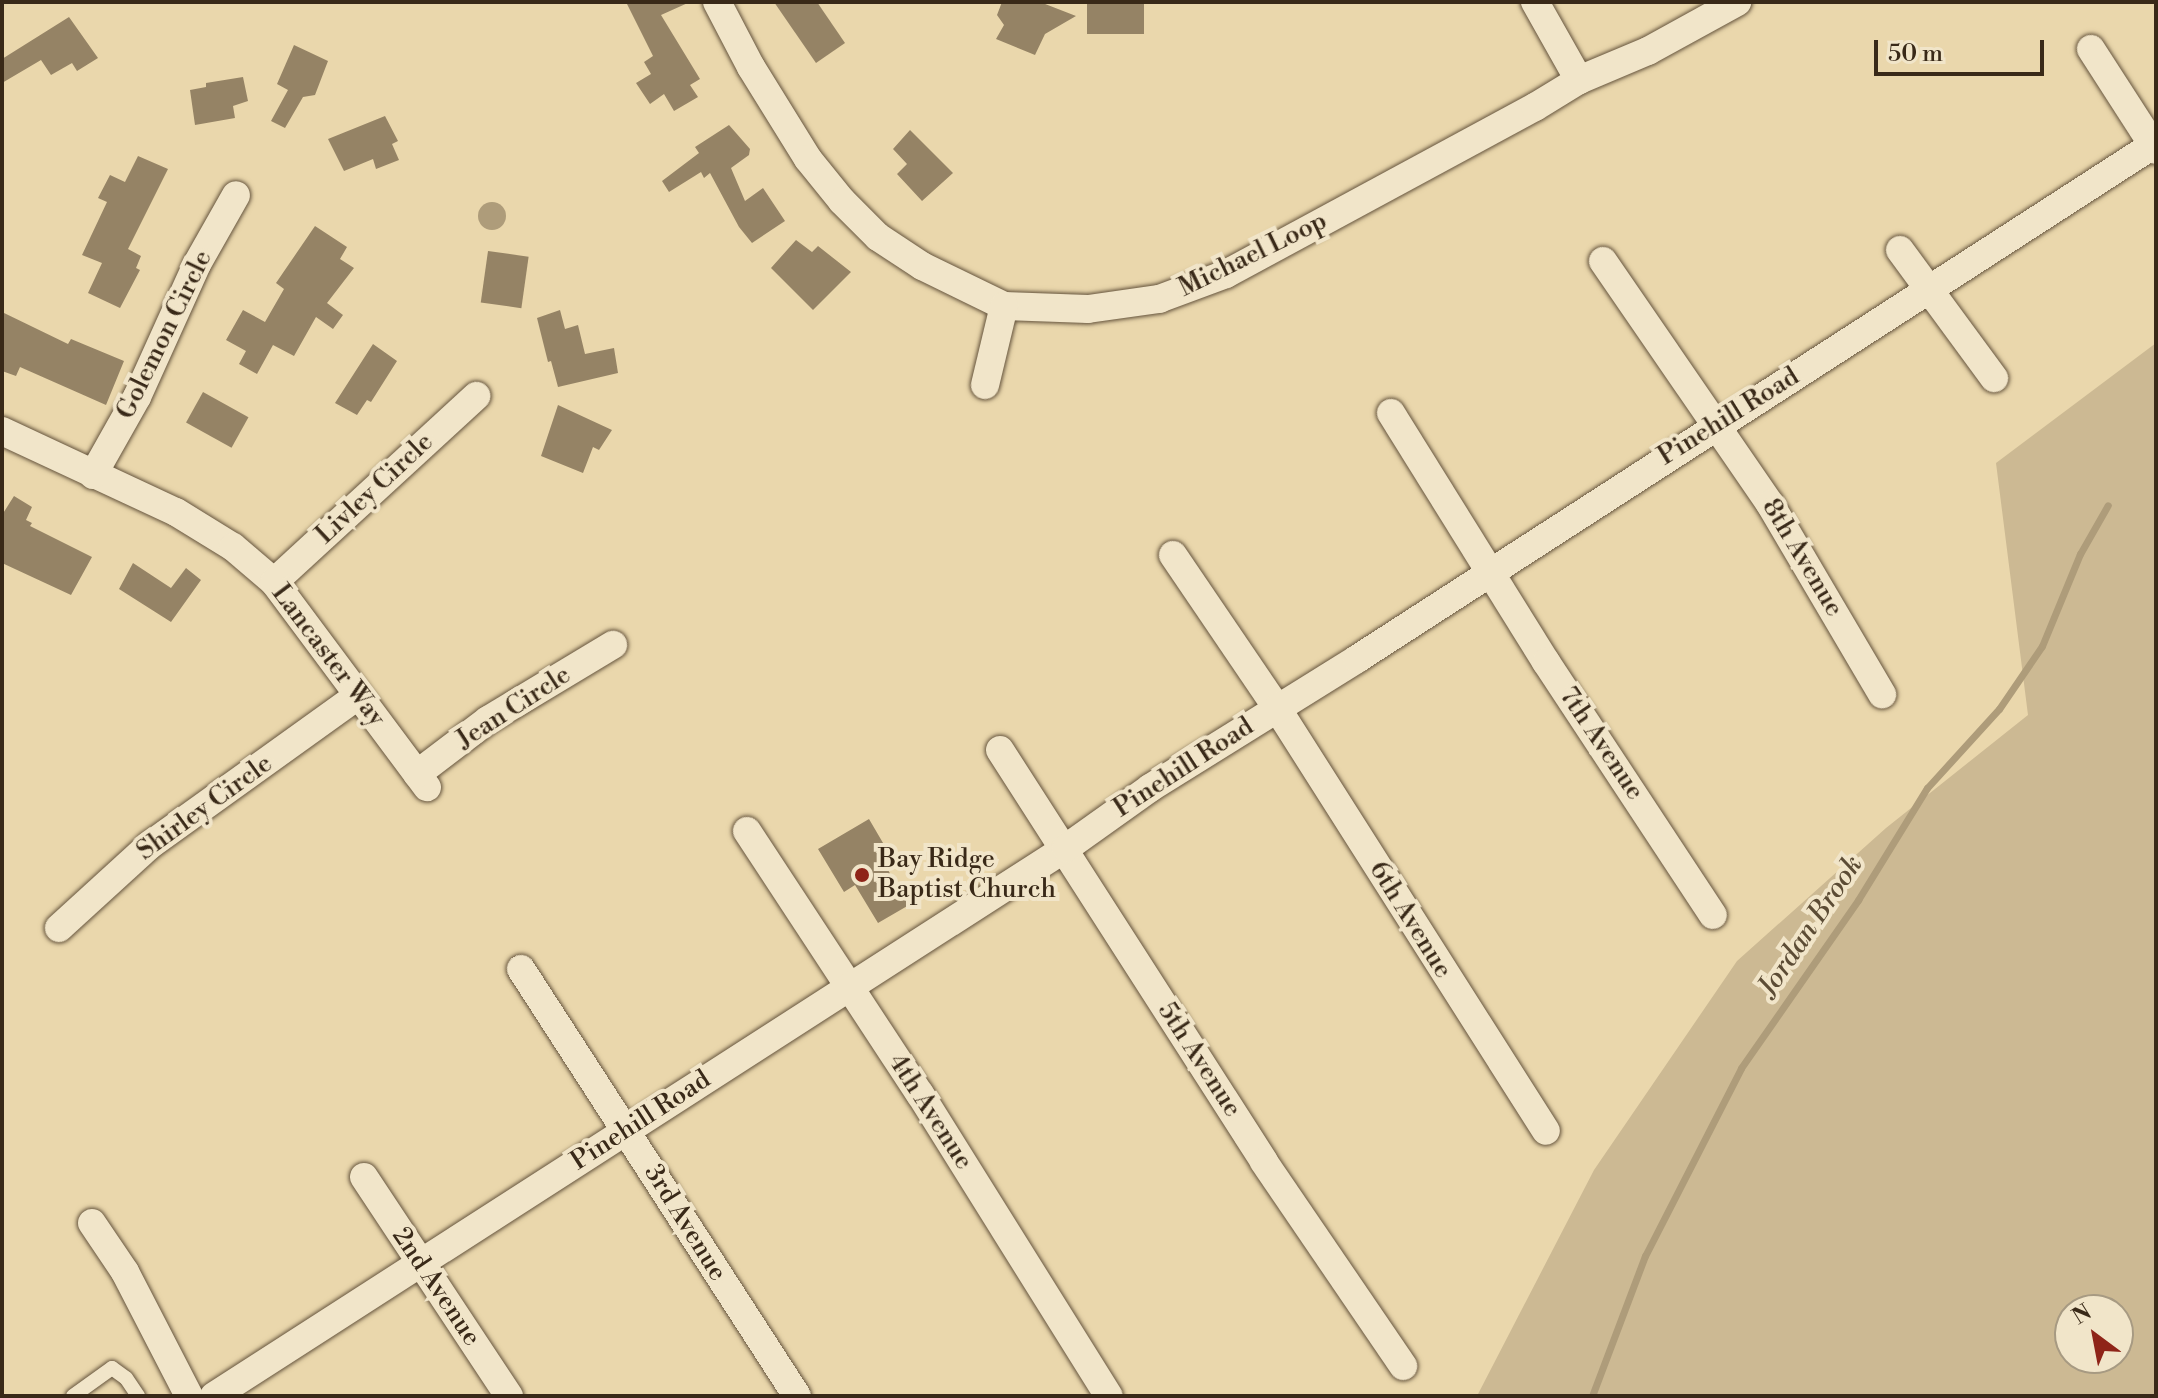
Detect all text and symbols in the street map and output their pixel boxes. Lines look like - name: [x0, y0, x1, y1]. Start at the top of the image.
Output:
- scale bar: [1878, 24, 2048, 74]
- text: 50 m: [1888, 39, 1943, 69]
- street label: Michael Loop: [1174, 206, 1332, 304]
- street label: Golemon Circle: [111, 245, 219, 425]
- street label: Pinehill Road: [1653, 361, 1805, 473]
- street label: Livley Circle: [310, 427, 440, 551]
- street label: 8th Avenue: [1755, 493, 1849, 623]
- street label: Lancaster Way: [264, 579, 392, 733]
- street label: Jean Circle: [451, 660, 577, 756]
- street label: 7th Avenue: [1552, 682, 1650, 806]
- street label: Pinehill Road: [1108, 711, 1260, 825]
- street label: Shirley Circle: [131, 748, 279, 868]
- place label: Bay Ridge Baptist Church: [878, 844, 1056, 906]
- water label: Jordan Brook: [1752, 849, 1870, 1003]
- street label: 6th Avenue: [1362, 856, 1458, 984]
- marker: Bay Ridge Baptist Church: [853, 866, 871, 884]
- street label: 5th Avenue: [1150, 997, 1248, 1123]
- street label: 4th Avenue: [881, 1048, 979, 1176]
- street label: Pinehill Road: [565, 1064, 717, 1178]
- street label: 3rd Avenue: [637, 1159, 733, 1287]
- street label: 2nd Avenue: [385, 1222, 487, 1352]
- north arrow: [2054, 1294, 2134, 1374]
- text: N: [2068, 1299, 2097, 1331]

